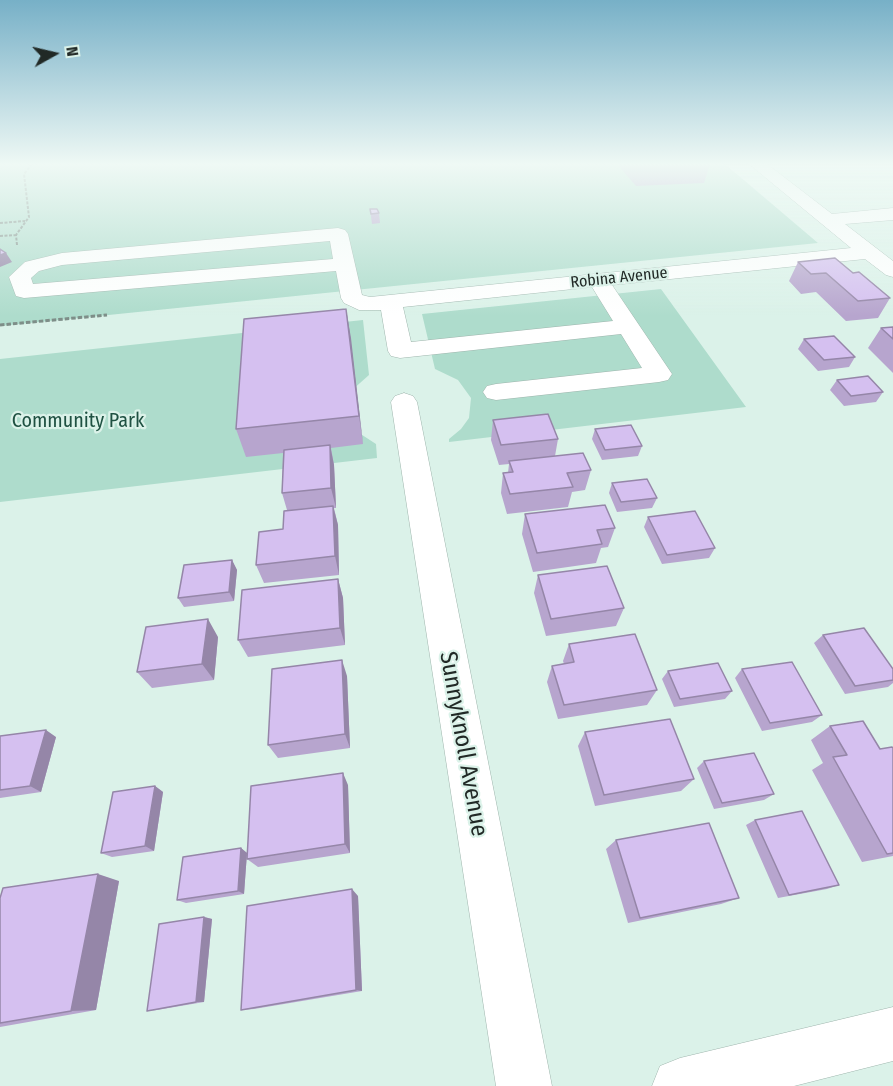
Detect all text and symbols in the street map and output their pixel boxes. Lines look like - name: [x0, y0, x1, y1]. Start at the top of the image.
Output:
- north arrow: [24, 24, 84, 84]
- text: N: [62, 45, 82, 57]
- street label: Robina Avenue: [569, 263, 669, 293]
- park label: Community Park: [12, 409, 144, 433]
- street label: Sunnyknoll Avenue: [433, 649, 493, 839]

